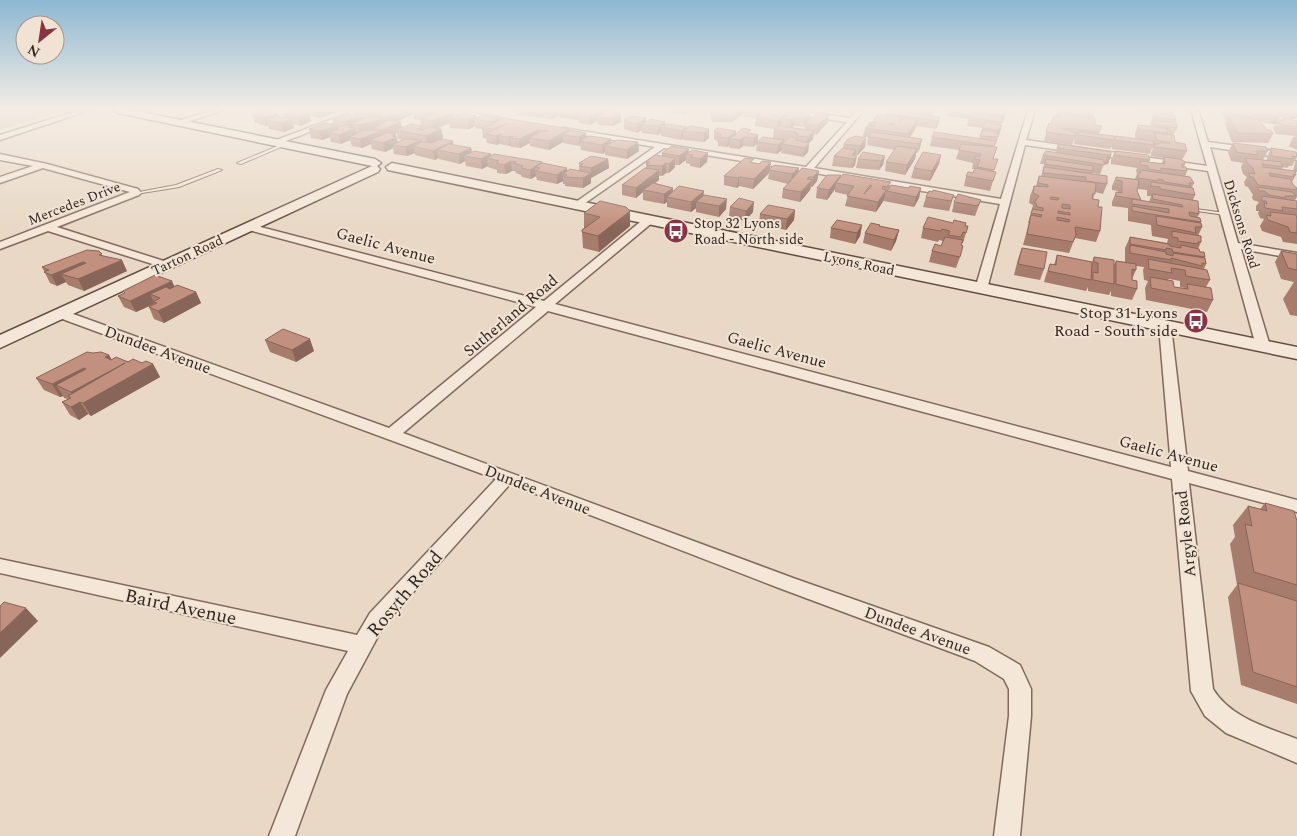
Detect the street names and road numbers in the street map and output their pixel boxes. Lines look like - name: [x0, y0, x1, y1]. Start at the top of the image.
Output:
- street label: Mercedes Drive: [25, 176, 124, 231]
- street label: Dicksons Road: [1218, 177, 1265, 272]
- street label: Gaelic Avenue: [333, 221, 438, 271]
- street label: Tarton Road: [148, 230, 227, 281]
- street label: Lyons Road: [821, 246, 897, 281]
- street label: Sutherland Road: [458, 269, 563, 363]
- street label: Dundee Avenue: [101, 320, 214, 380]
- street label: Gaelic Avenue: [724, 325, 829, 375]
- street label: Gaelic Avenue: [1116, 429, 1221, 479]
- street label: Dundee Avenue: [481, 459, 594, 521]
- street label: Argyle Road: [1169, 489, 1202, 579]
- street label: Rosyth Road: [360, 544, 450, 644]
- street label: Baird Avenue: [122, 581, 239, 633]
- street label: Dundee Avenue: [861, 601, 974, 661]

